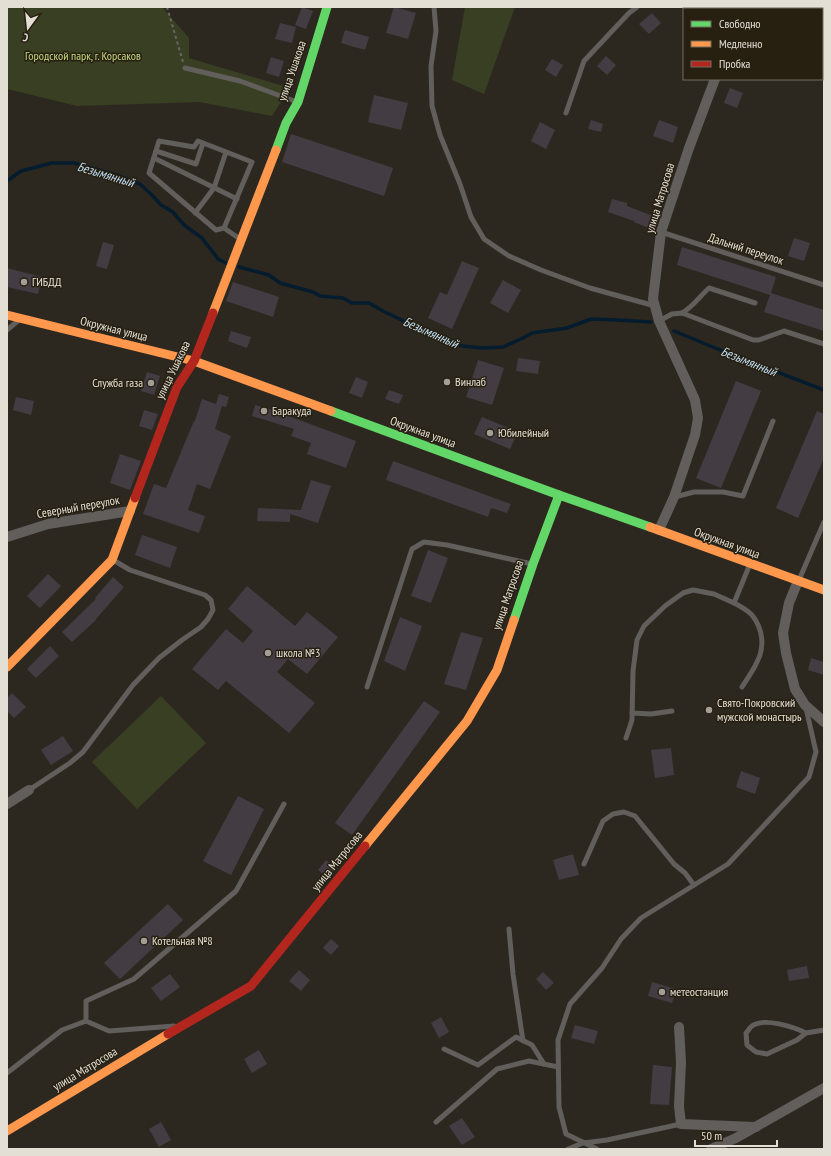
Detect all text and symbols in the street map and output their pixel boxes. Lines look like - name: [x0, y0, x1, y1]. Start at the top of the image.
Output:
- north arrow: [8, 8, 48, 48]
- legend: [683, 8, 823, 80]
- text: Свободно: [719, 16, 761, 31]
- text: С: [21, 30, 30, 45]
- text: Медленно: [719, 36, 762, 51]
- street label: улица Ушакова: [274, 38, 309, 103]
- park label: Городской парк, г. Корсаков: [25, 48, 141, 63]
- text: Пробка: [719, 56, 751, 71]
- water label: Безымянный: [75, 158, 138, 192]
- street label: улица Матросова: [642, 161, 677, 235]
- street label: Дальний переулок: [707, 229, 786, 268]
- place label: ГИБДД: [32, 274, 62, 289]
- marker: ГИБДД: [19, 277, 29, 287]
- street label: Окружная улица: [79, 313, 150, 344]
- water label: Безымянный: [401, 313, 462, 353]
- street label: улица Ушакова: [152, 338, 193, 401]
- water label: Безымянный: [719, 343, 780, 381]
- place label: Винлаб: [455, 374, 486, 389]
- place label: Служба газа: [92, 375, 143, 390]
- marker: Винлаб: [442, 377, 452, 387]
- marker: Служба газа: [146, 378, 156, 388]
- place label: Баракуда: [272, 403, 311, 418]
- marker: Баракуда: [259, 406, 269, 416]
- street label: Окружная улица: [388, 413, 458, 450]
- place label: Юбилейный: [498, 425, 549, 440]
- marker: Юбилейный: [485, 428, 495, 438]
- street label: Северный переулок: [35, 492, 121, 521]
- street label: Окружная улица: [692, 524, 762, 561]
- street label: улица Матросова: [489, 558, 527, 632]
- place label: школа №3: [276, 645, 320, 660]
- marker: школа №3: [263, 648, 273, 658]
- place label: Свято-Покровский мужской монастырь: [717, 695, 802, 724]
- marker: Свято-Покровский мужской монастырь: [704, 705, 714, 715]
- street label: улица Матросова: [308, 828, 365, 894]
- place label: Котельная №8: [152, 933, 213, 948]
- marker: Котельная №8: [139, 936, 149, 946]
- place label: метеостанция: [670, 984, 729, 999]
- marker: метеостанция: [657, 987, 667, 997]
- street label: улица Матросова: [50, 1043, 120, 1094]
- scale bar: [695, 1122, 777, 1148]
- text: 50 m: [701, 1128, 722, 1143]

